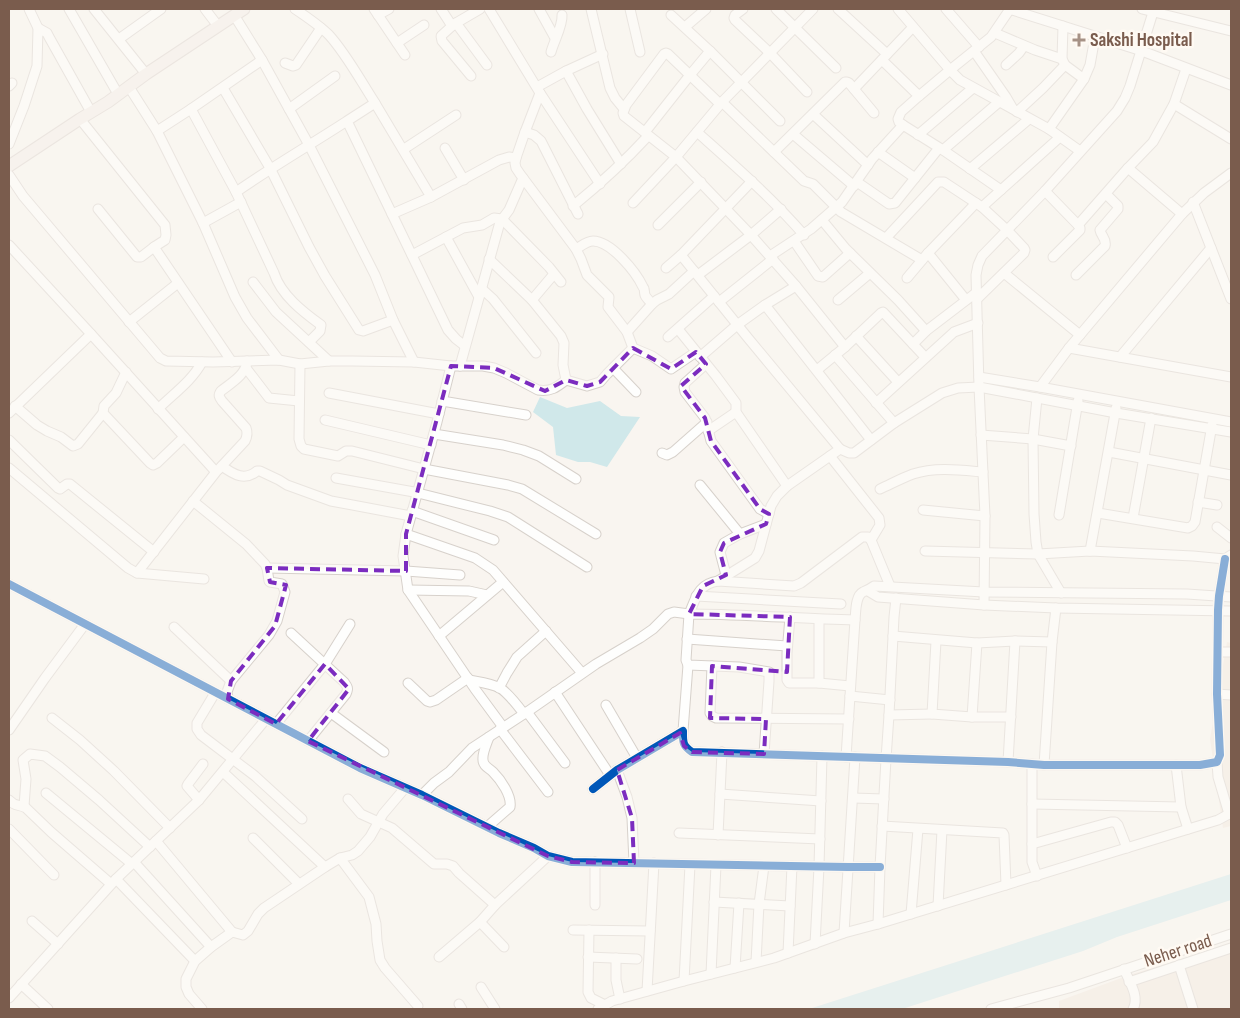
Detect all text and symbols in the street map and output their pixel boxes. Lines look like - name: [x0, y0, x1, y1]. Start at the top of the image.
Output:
- place label: Sakshi Hospital: [1090, 29, 1192, 52]
- marker: Sakshi Hospital: [1072, 33, 1086, 47]
- street label: Neher road: [1141, 929, 1215, 973]

